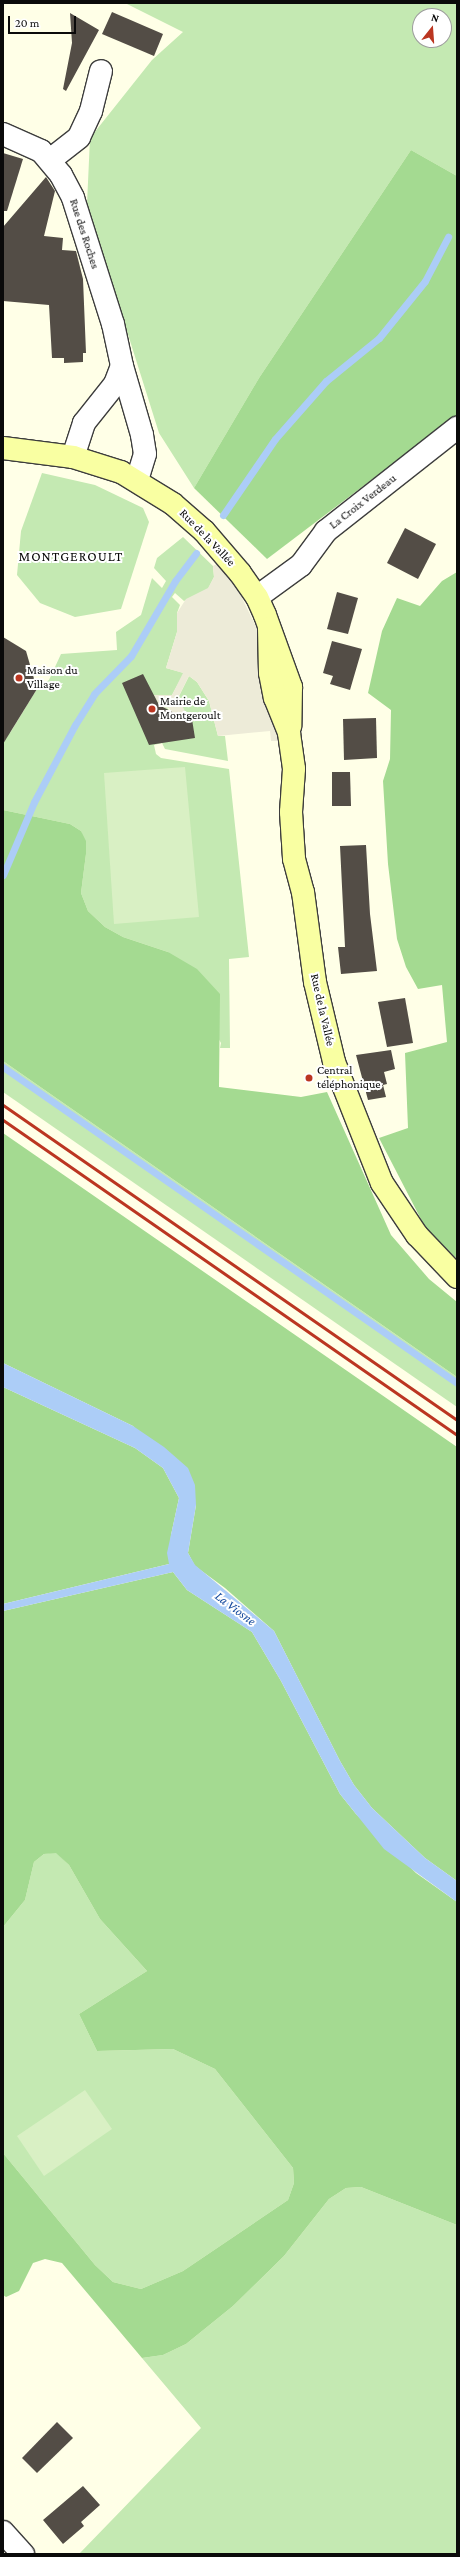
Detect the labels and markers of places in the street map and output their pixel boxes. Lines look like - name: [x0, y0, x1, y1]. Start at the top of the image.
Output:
- place label: Maison du Village: [27, 664, 78, 692]
- marker: Maison du Village: [14, 673, 24, 683]
- place label: Mairie de Montgeroult: [160, 695, 221, 723]
- marker: Mairie de Montgeroult: [147, 704, 157, 714]
- place label: Central téléphonique: [317, 1064, 381, 1092]
- marker: Central téléphonique: [304, 1073, 314, 1083]

